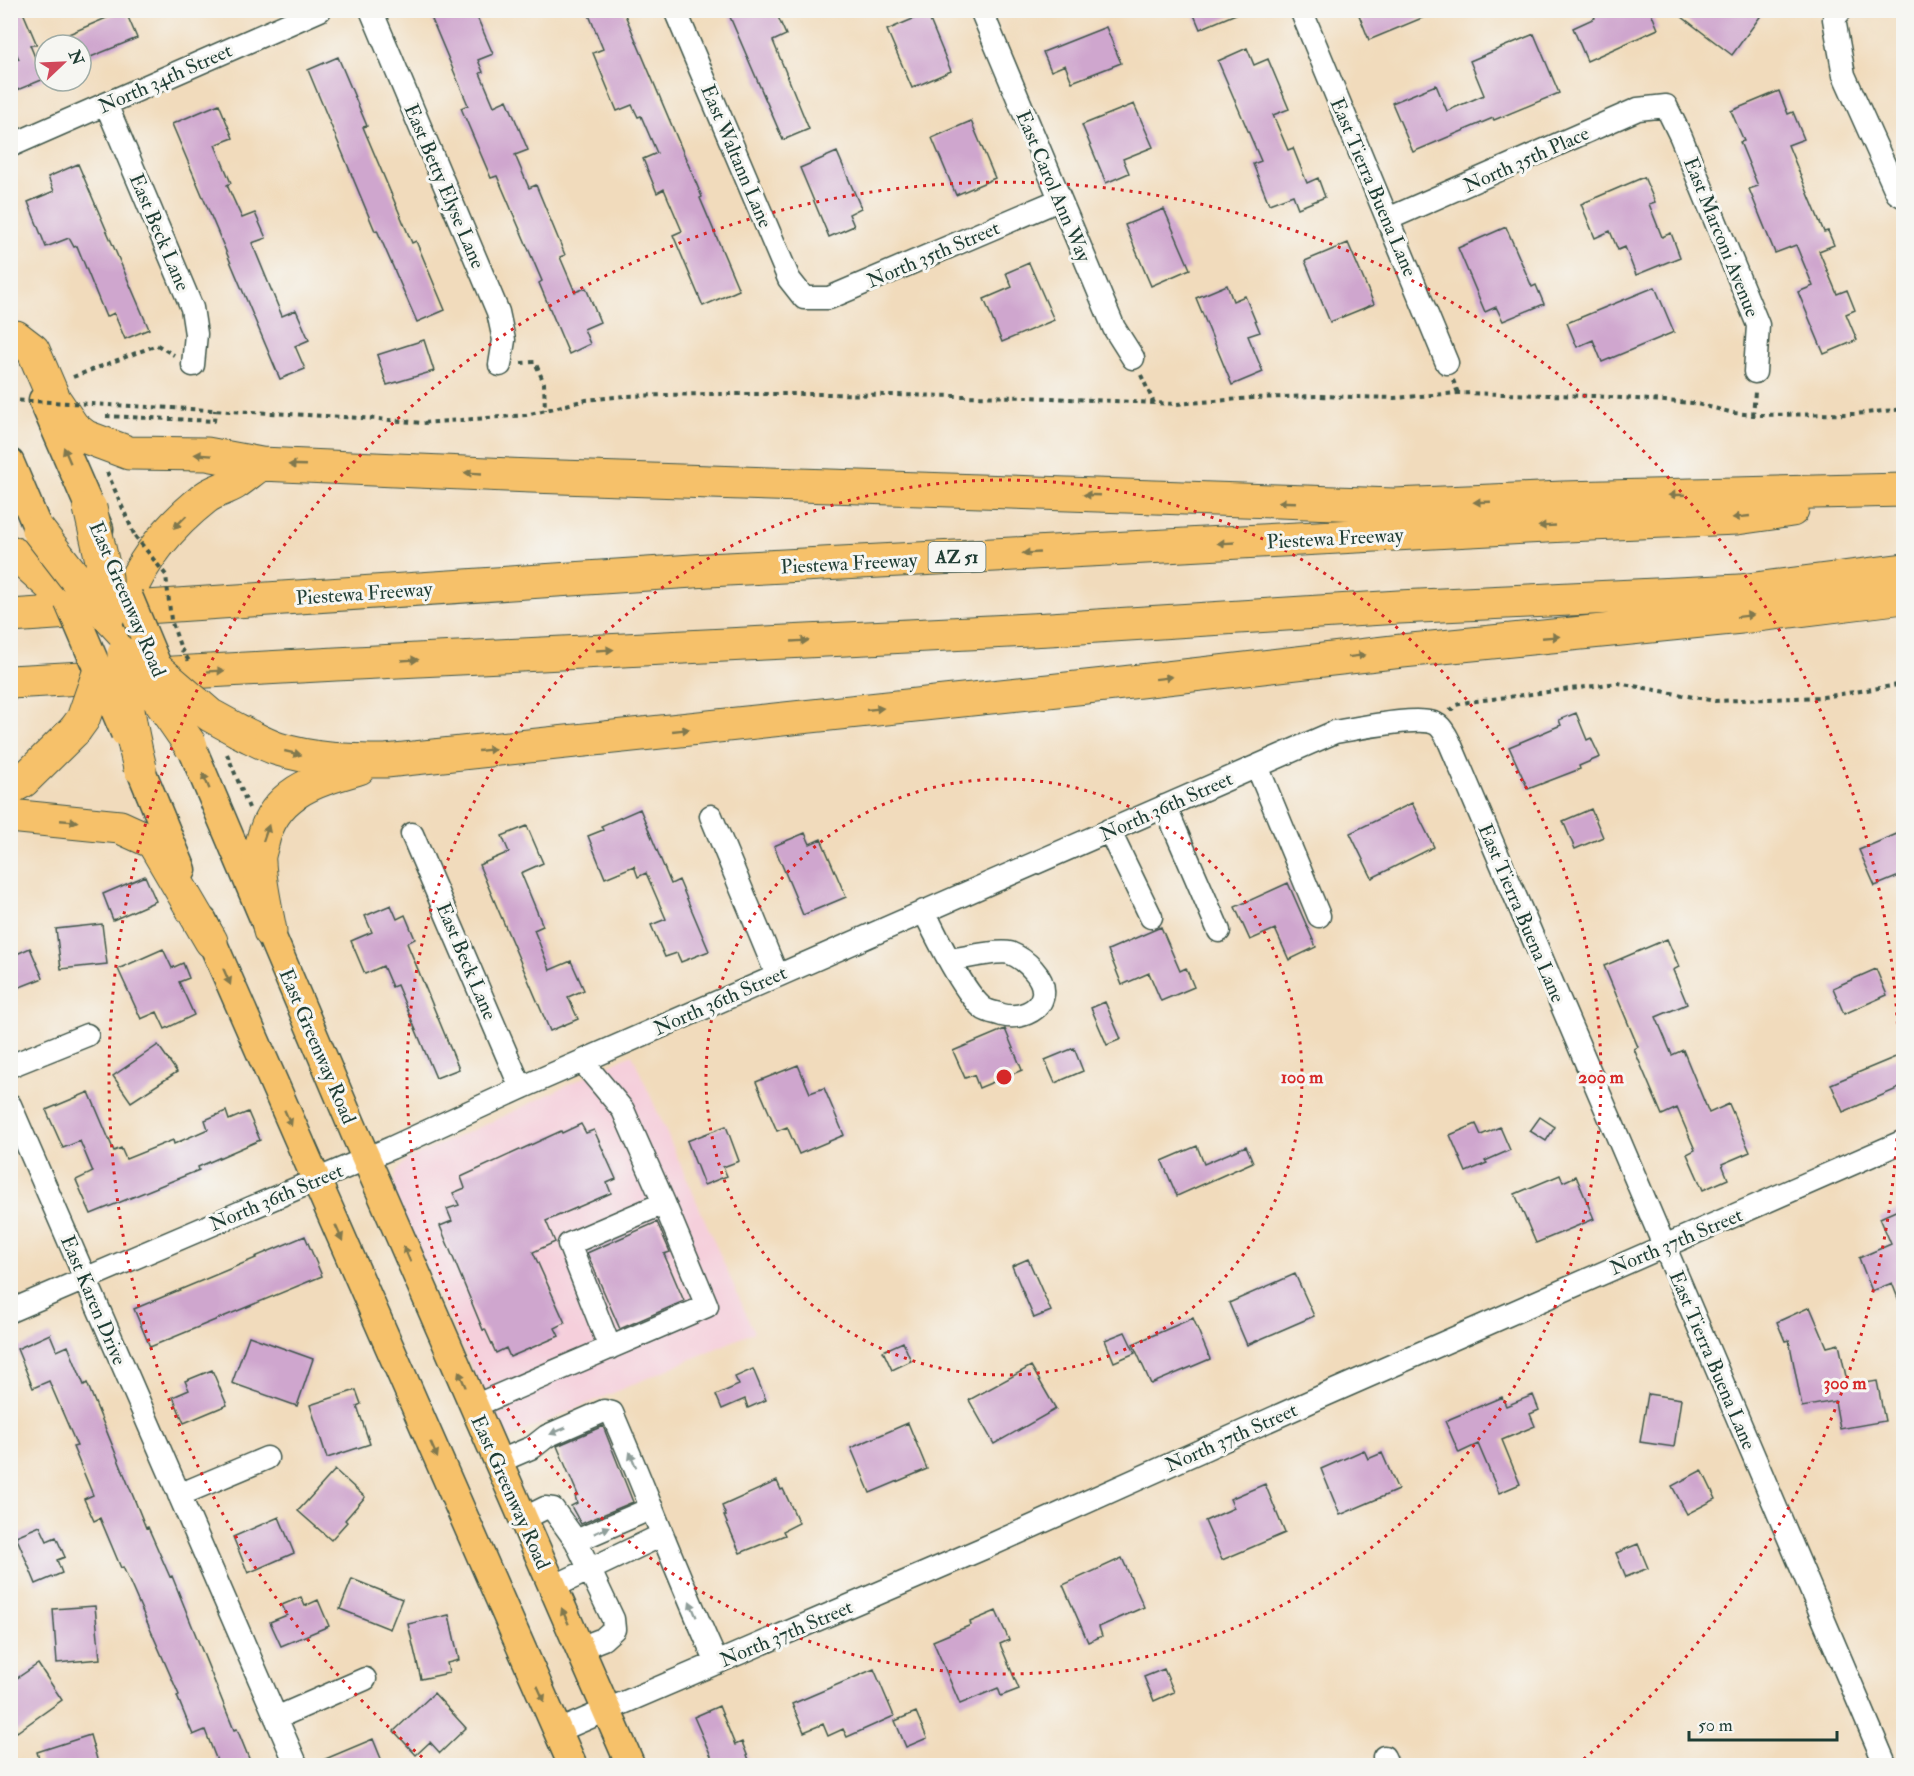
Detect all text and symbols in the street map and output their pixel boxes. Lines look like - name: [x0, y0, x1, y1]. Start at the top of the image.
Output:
- north arrow: [33, 33, 93, 93]
- street label: North 34th Street: [95, 38, 236, 119]
- text: N: [63, 46, 88, 69]
- street label: East Waltann Lane: [695, 81, 778, 231]
- street label: East Tierra Buena Lane: [1325, 94, 1422, 280]
- street label: East Betty Elyse Lane: [399, 100, 491, 272]
- street label: East Carol Ann Way: [1010, 107, 1097, 267]
- street label: North 35th Place: [1460, 121, 1593, 198]
- street label: East Marconi Avenue: [1678, 154, 1765, 321]
- street label: East Beck Lane: [124, 170, 195, 295]
- street label: North 35th Street: [863, 215, 1004, 294]
- one-way arrow: [62, 445, 72, 463]
- one-way arrow: [194, 450, 213, 460]
- one-way arrow: [287, 460, 306, 470]
- one-way arrow: [463, 469, 482, 478]
- one-way arrow: [1083, 490, 1102, 499]
- one-way arrow: [1668, 490, 1687, 500]
- one-way arrow: [1278, 497, 1297, 506]
- one-way arrow: [1473, 497, 1492, 506]
- one-way arrow: [1732, 512, 1751, 522]
- one-way arrow: [173, 514, 187, 529]
- street label: East Greenway Road: [84, 518, 172, 681]
- one-way arrow: [1537, 521, 1556, 531]
- street label: Piestewa Freeway: [1266, 522, 1405, 555]
- one-way arrow: [1217, 539, 1236, 548]
- road number: AZ 51: [928, 542, 986, 572]
- street label: Piestewa Freeway: [780, 547, 919, 580]
- one-way arrow: [1022, 548, 1041, 557]
- street label: Piestewa Freeway: [295, 576, 434, 611]
- one-way arrow: [1736, 611, 1755, 621]
- one-way arrow: [1542, 632, 1561, 642]
- one-way arrow: [790, 636, 809, 645]
- one-way arrow: [596, 646, 615, 655]
- one-way arrow: [1348, 651, 1367, 661]
- one-way arrow: [401, 655, 420, 665]
- one-way arrow: [206, 666, 225, 675]
- one-way arrow: [1154, 673, 1173, 683]
- one-way arrow: [865, 704, 884, 714]
- one-way arrow: [671, 725, 690, 734]
- one-way arrow: [477, 745, 496, 755]
- one-way arrow: [284, 748, 302, 758]
- street label: North 36th Street: [1096, 766, 1237, 847]
- one-way arrow: [200, 772, 210, 790]
- one-way arrow: [59, 817, 78, 826]
- street label: East Tierra Buena Lane: [1473, 820, 1570, 1006]
- one-way arrow: [261, 824, 271, 842]
- street label: East Beck Lane: [431, 899, 502, 1024]
- street label: North 36th Street: [650, 960, 791, 1041]
- street label: East Greenway Road: [274, 965, 362, 1128]
- one-way arrow: [222, 968, 232, 986]
- text: 100 m: [1281, 1066, 1324, 1089]
- text: 200 m: [1578, 1066, 1625, 1089]
- centre of rings: [994, 1067, 1014, 1087]
- one-way arrow: [284, 1109, 294, 1127]
- street label: North 36th Street: [206, 1158, 347, 1237]
- street label: North 37th Street: [1606, 1202, 1747, 1281]
- one-way arrow: [334, 1225, 344, 1243]
- street label: East Karen Drive: [55, 1232, 132, 1369]
- one-way arrow: [402, 1244, 412, 1262]
- street label: East Tierra Buena Lane: [1664, 1267, 1761, 1453]
- one-way arrow: [457, 1370, 467, 1388]
- text: 300 m: [1823, 1372, 1868, 1395]
- street label: North 37th Street: [1161, 1397, 1302, 1478]
- street label: East Greenway Road: [465, 1411, 556, 1573]
- one-way arrow: [549, 1427, 567, 1436]
- one-way arrow: [429, 1442, 439, 1460]
- one-way arrow: [628, 1451, 637, 1469]
- one-way arrow: [593, 1525, 611, 1535]
- street label: North 37th Street: [716, 1594, 857, 1673]
- one-way arrow: [688, 1600, 698, 1618]
- one-way arrow: [560, 1606, 570, 1624]
- one-way arrow: [537, 1685, 547, 1703]
- scale bar: [1689, 1704, 1838, 1742]
- text: 50 m: [1698, 1714, 1733, 1737]

